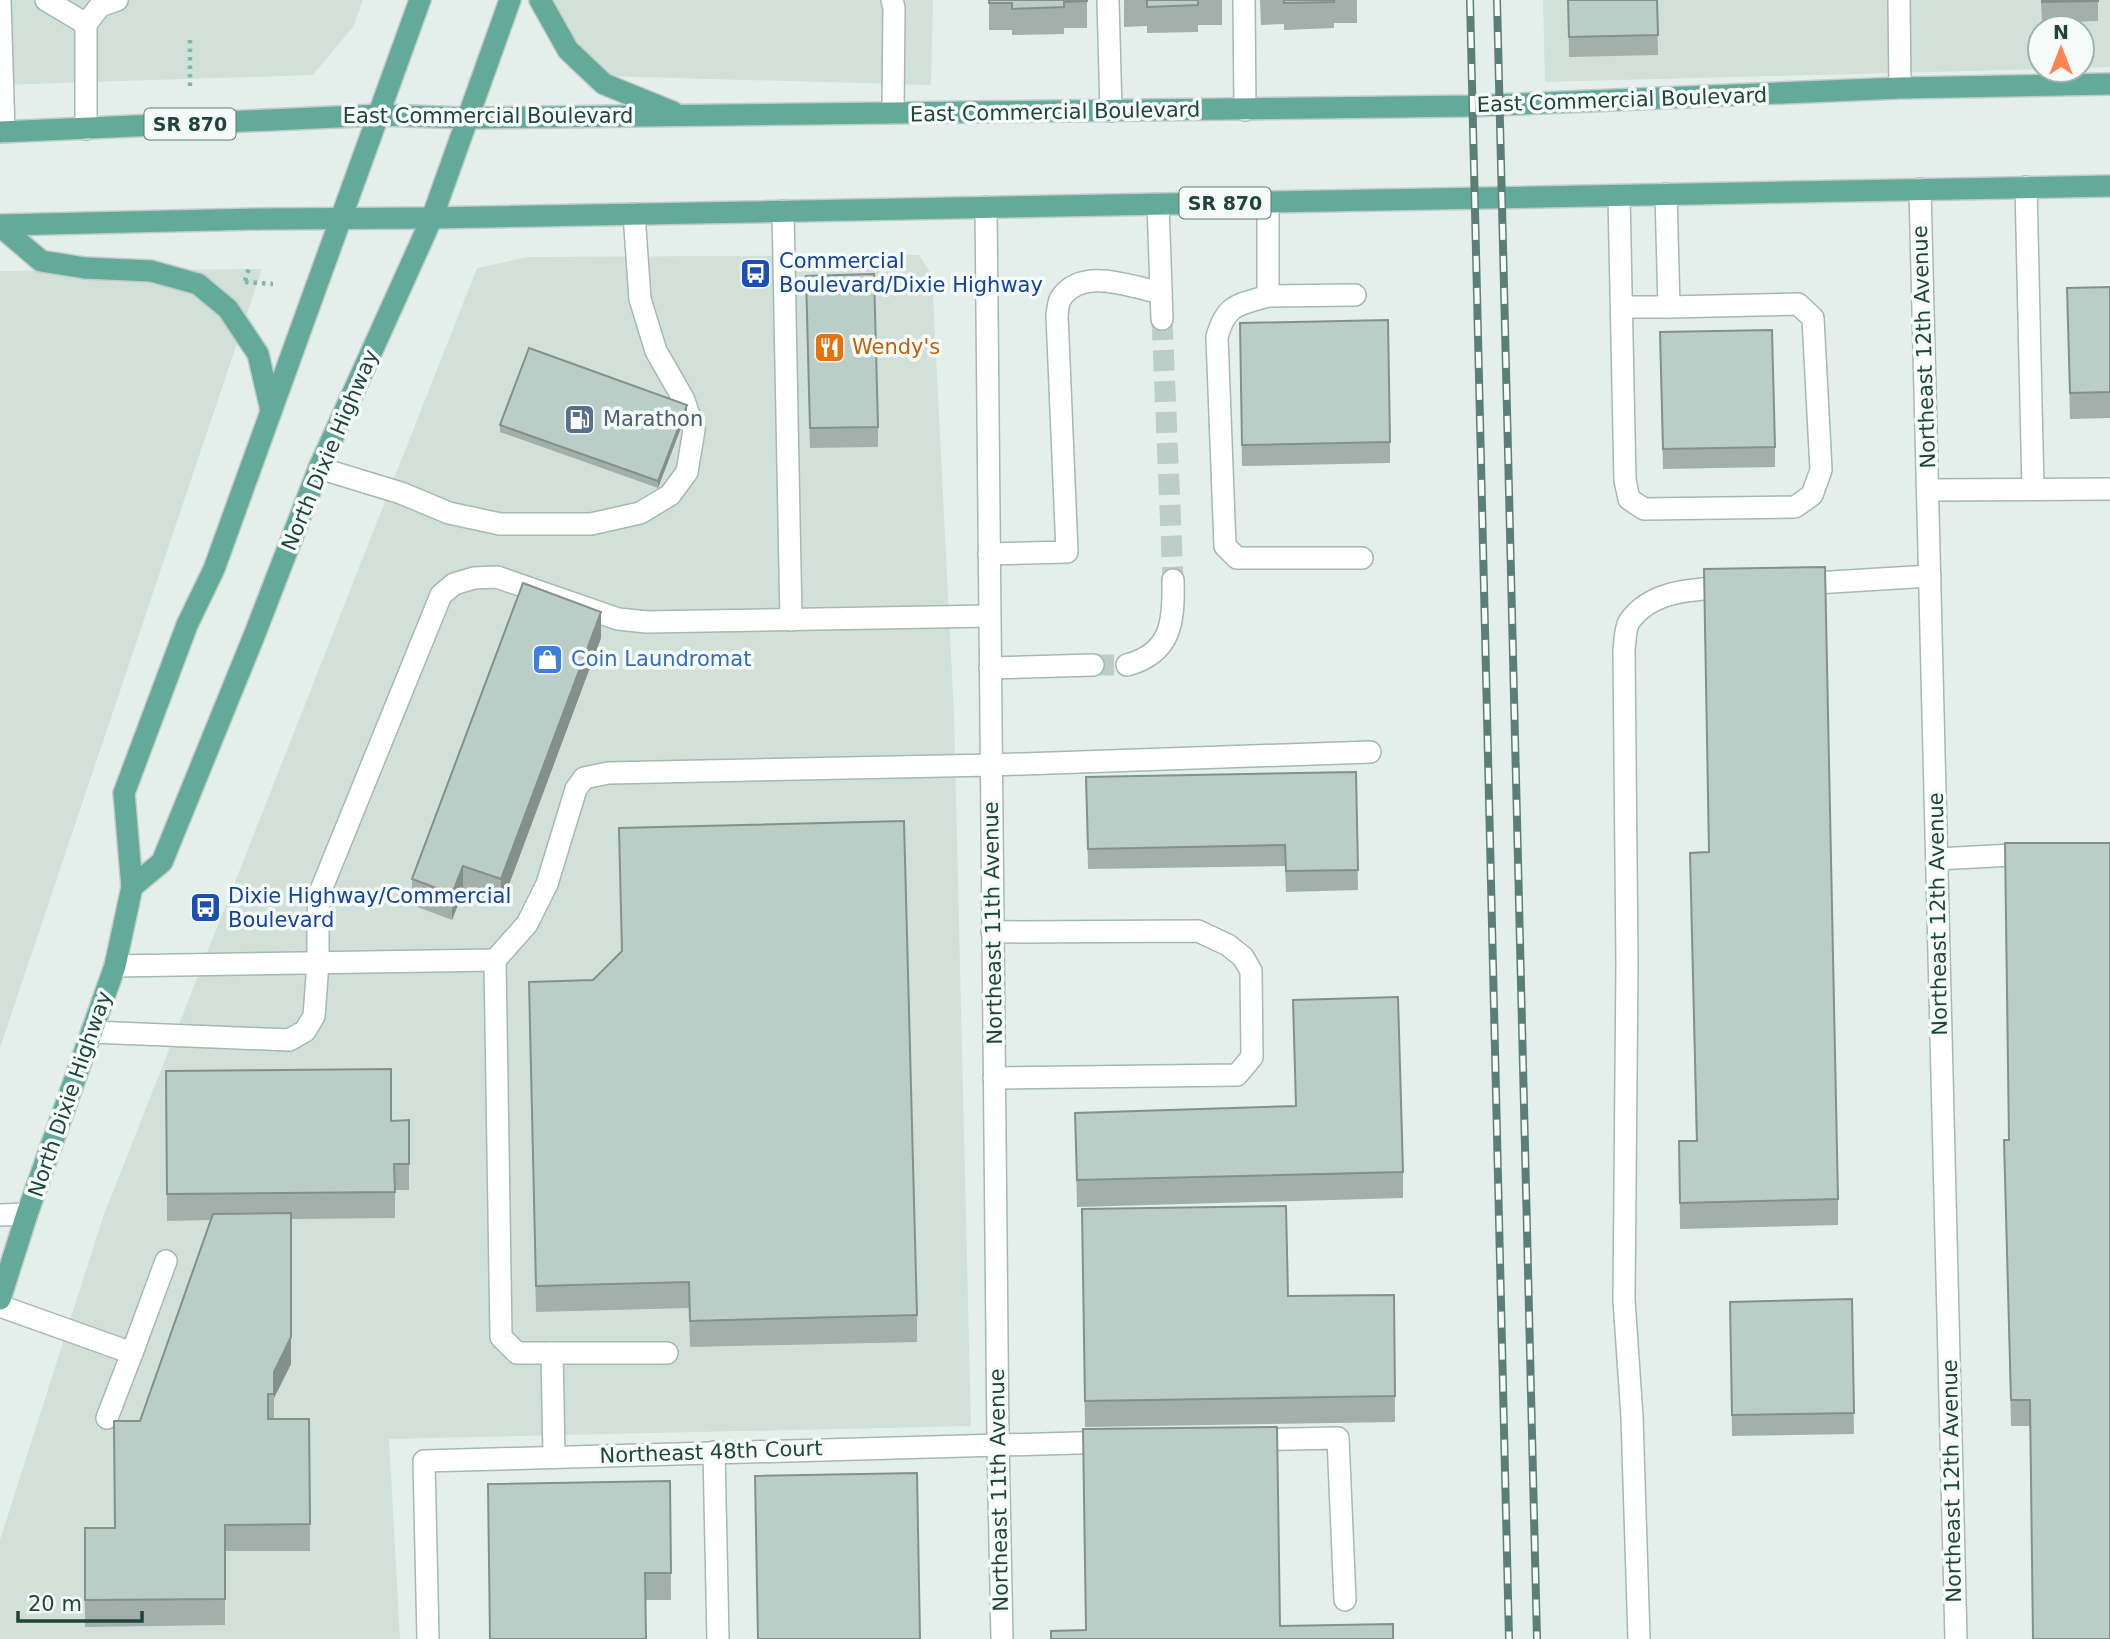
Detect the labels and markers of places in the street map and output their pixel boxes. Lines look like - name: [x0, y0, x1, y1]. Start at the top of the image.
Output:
- place label: Commercial Boulevard/Dixie Highway: [779, 249, 1043, 297]
- bus stop icon: Commercial Boulevard/Dixie Highway: [739, 256, 773, 290]
- restaurant icon: Wendy's: [812, 330, 846, 364]
- place label: Wendy's: [852, 335, 940, 359]
- fuel station icon: Marathon: [563, 402, 597, 436]
- place label: Marathon: [603, 407, 703, 431]
- shop icon: Coin Laundromat: [531, 642, 565, 676]
- place label: Coin Laundromat: [571, 647, 751, 671]
- place label: Dixie Highway/Commercial Boulevard: [228, 884, 511, 932]
- bus stop icon: Dixie Highway/Commercial Boulevard: [188, 891, 222, 925]

